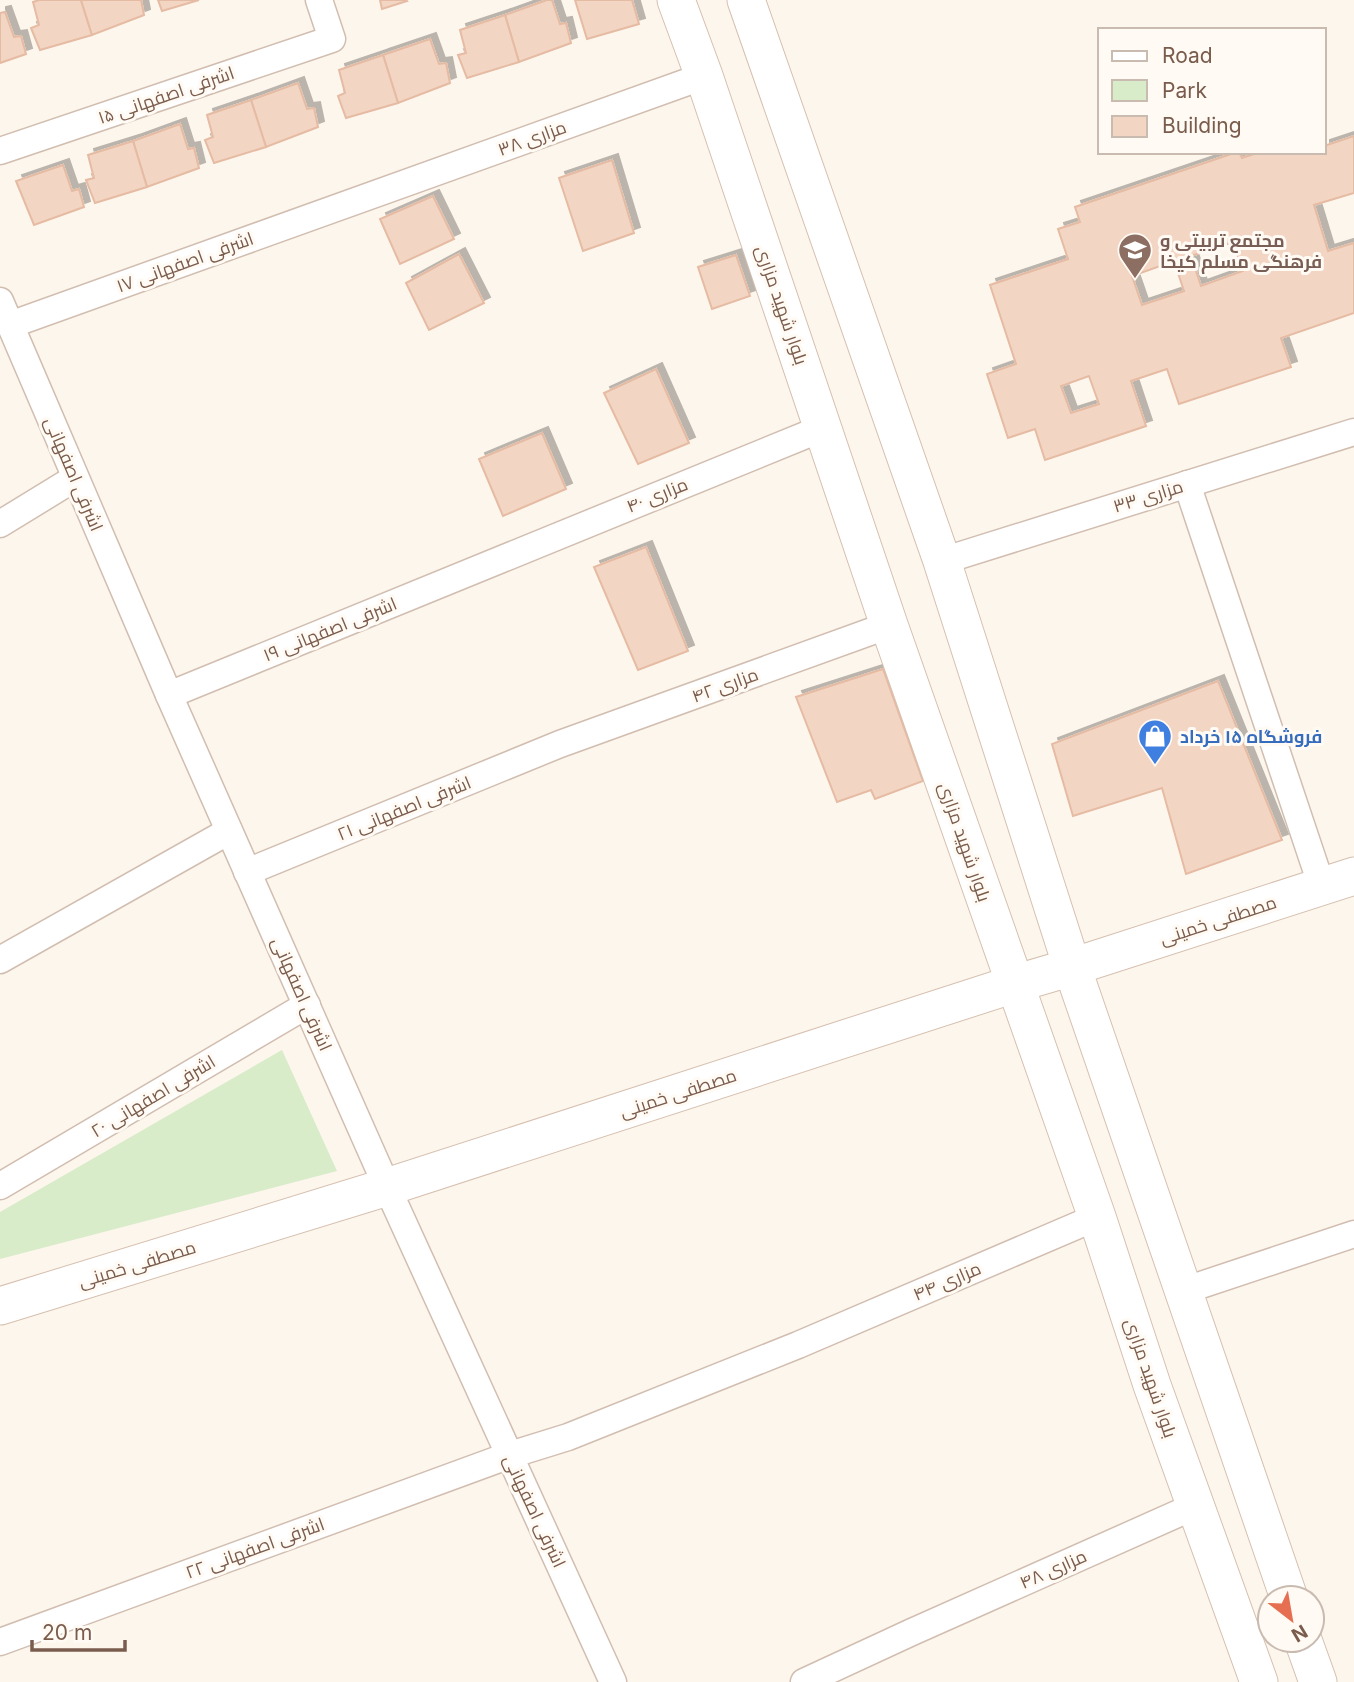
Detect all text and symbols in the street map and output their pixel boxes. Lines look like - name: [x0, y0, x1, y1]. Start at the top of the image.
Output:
- legend: [1098, 28, 1326, 154]
- text: Road: [1162, 43, 1213, 68]
- street label: اشرفی اصفهانی ۱۵: [95, 62, 237, 129]
- text: Park: [1162, 78, 1207, 103]
- text: Building: [1162, 113, 1242, 138]
- street label: مزاری ۳۸: [495, 116, 569, 161]
- street label: اشرفی اصفهانی ۱۷: [114, 228, 257, 297]
- place label: مجتمع تربیتی و فرهنگی مسلم کیخا: [1160, 230, 1322, 274]
- school or university icon: مجتمع تربیتی و فرهنگی مسلم کیخا: [1116, 231, 1154, 280]
- street label: بلوار شهید مزاری: [751, 243, 812, 368]
- street label: اشرفی اصفهانی: [40, 414, 108, 535]
- street label: مزاری ۴۰: [623, 473, 691, 518]
- street label: مزاری ۳۳: [1110, 475, 1186, 518]
- street label: اشرفی اصفهانی ۱۹: [260, 593, 400, 666]
- street label: مزاری ۴۲: [689, 663, 761, 708]
- shop icon: فروشگاه ۱۵ خرداد: [1136, 717, 1174, 766]
- place label: فروشگاه ۱۵ خرداد: [1180, 726, 1322, 748]
- street label: اشرفی اصفهانی ۲۱: [334, 772, 474, 845]
- street label: بلوار شهید مزاری: [934, 780, 995, 905]
- street label: مصطفی خمینی: [1157, 891, 1279, 950]
- street label: اشرفی اصفهانی: [267, 934, 336, 1054]
- street label: اشرفی اصفهانی ۲۰: [87, 1051, 219, 1142]
- street label: مصطفی خمینی: [617, 1064, 739, 1123]
- street label: مصطفی خمینی: [76, 1236, 198, 1293]
- street label: مزاری ۴۴: [910, 1257, 984, 1306]
- street label: بلوار شهید مزاری: [1120, 1316, 1181, 1441]
- street label: اشرفی اصفهانی: [499, 1451, 570, 1571]
- street label: اشرفی اصفهانی ۲۲: [183, 1513, 328, 1584]
- street label: مزاری ۴۸: [1016, 1545, 1090, 1594]
- north arrow: [1256, 1584, 1326, 1654]
- scale bar: [32, 1608, 124, 1652]
- text: 20 m: [42, 1620, 92, 1645]
- text: N: [1287, 1620, 1312, 1647]

